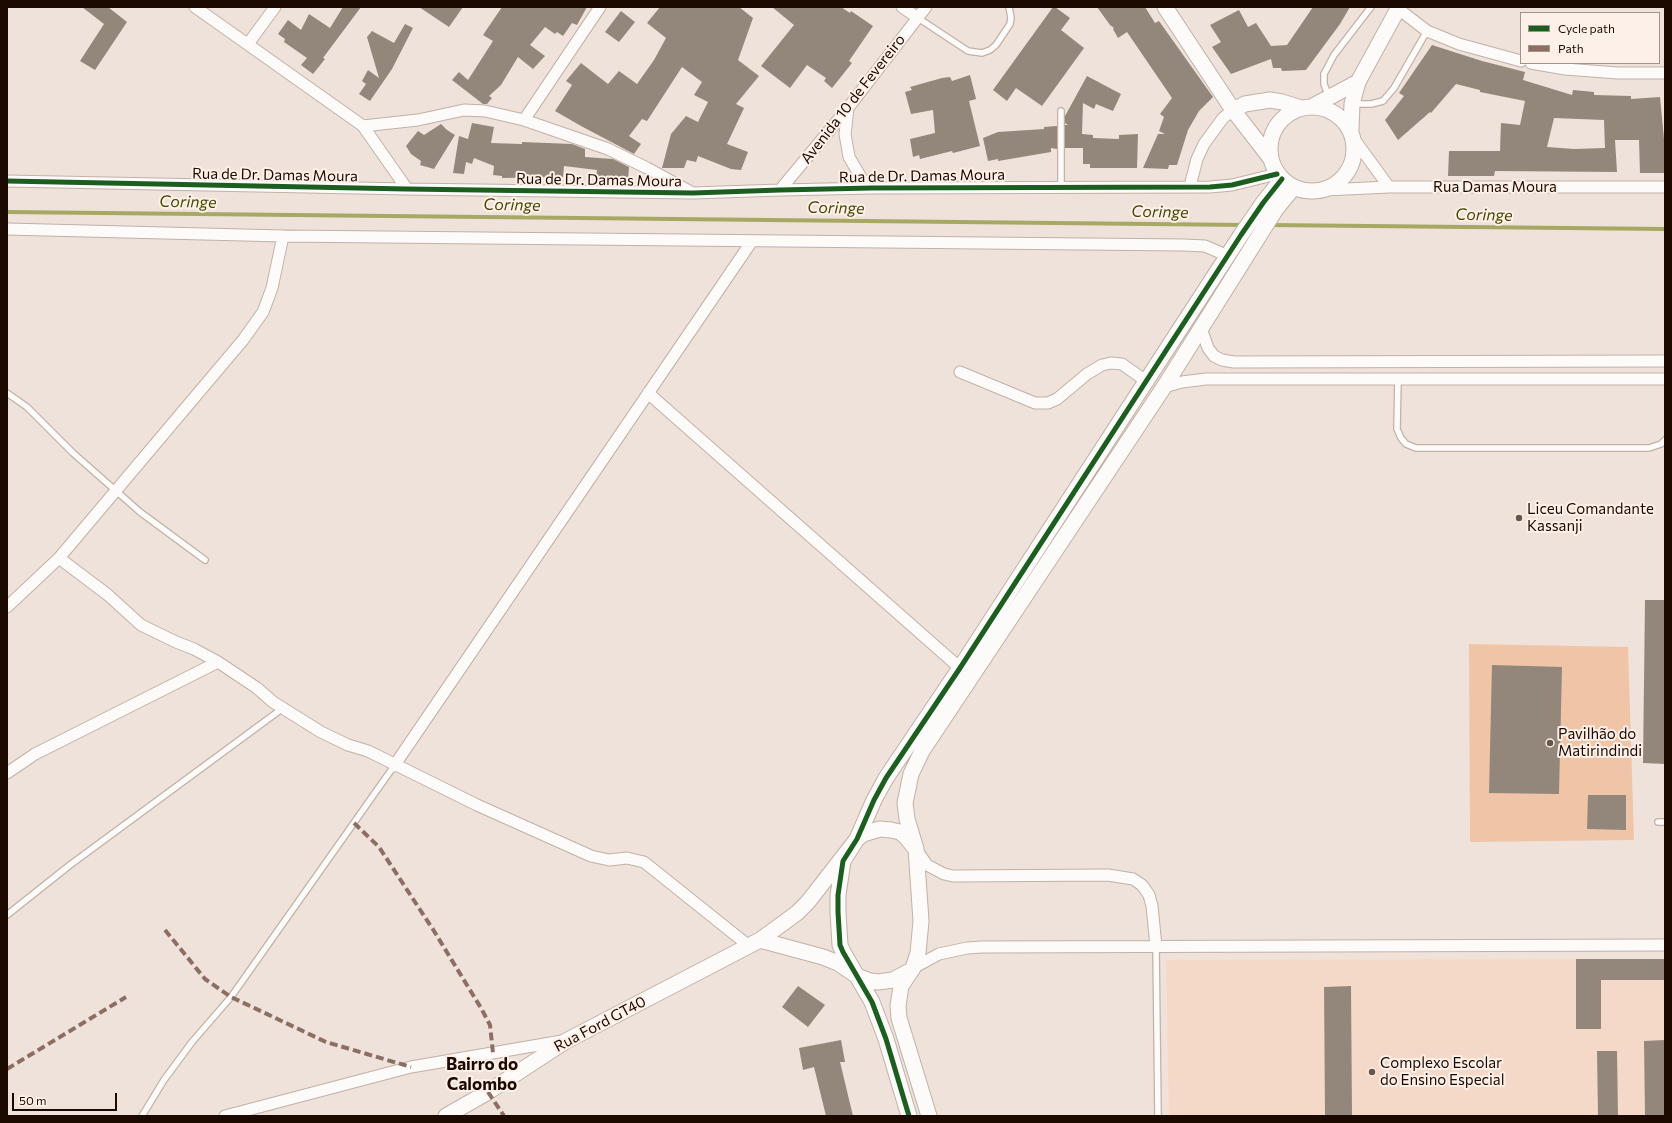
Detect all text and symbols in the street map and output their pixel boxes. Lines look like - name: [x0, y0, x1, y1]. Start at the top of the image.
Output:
- legend: [1520, 12, 1660, 64]
- text: Cycle path: [1558, 21, 1615, 35]
- street label: Avenida 10 de Fevereiro: [797, 31, 909, 167]
- text: Path: [1558, 41, 1584, 55]
- street label: Rua de Dr. Damas Moura: [192, 165, 358, 185]
- street label: Rua de Dr. Damas Moura: [839, 166, 1005, 186]
- street label: Rua de Dr. Damas Moura: [516, 170, 682, 190]
- street label: Rua Damas Moura: [1433, 178, 1557, 196]
- water label: Coringe: [159, 192, 217, 212]
- water label: Coringe: [483, 195, 541, 215]
- water label: Coringe: [807, 198, 865, 218]
- water label: Coringe: [1131, 202, 1189, 222]
- water label: Coringe: [1455, 205, 1513, 225]
- place label: Liceu Comandante Kassanji: [1527, 500, 1654, 535]
- marker: Liceu Comandante Kassanji: [1514, 513, 1524, 523]
- place label: Pavilhão do Matirindindi: [1558, 725, 1642, 760]
- marker: Pavilhão do Matirindindi: [1545, 738, 1555, 748]
- street label: Rua Ford GT40: [551, 992, 649, 1056]
- district label: Bairro do Calombo: [446, 1054, 518, 1094]
- place label: Complexo Escolar do Ensino Especial: [1380, 1054, 1505, 1089]
- marker: Complexo Escolar do Ensino Especial: [1367, 1067, 1377, 1077]
- scale bar: [14, 1085, 119, 1111]
- text: 50 m: [19, 1093, 47, 1107]

